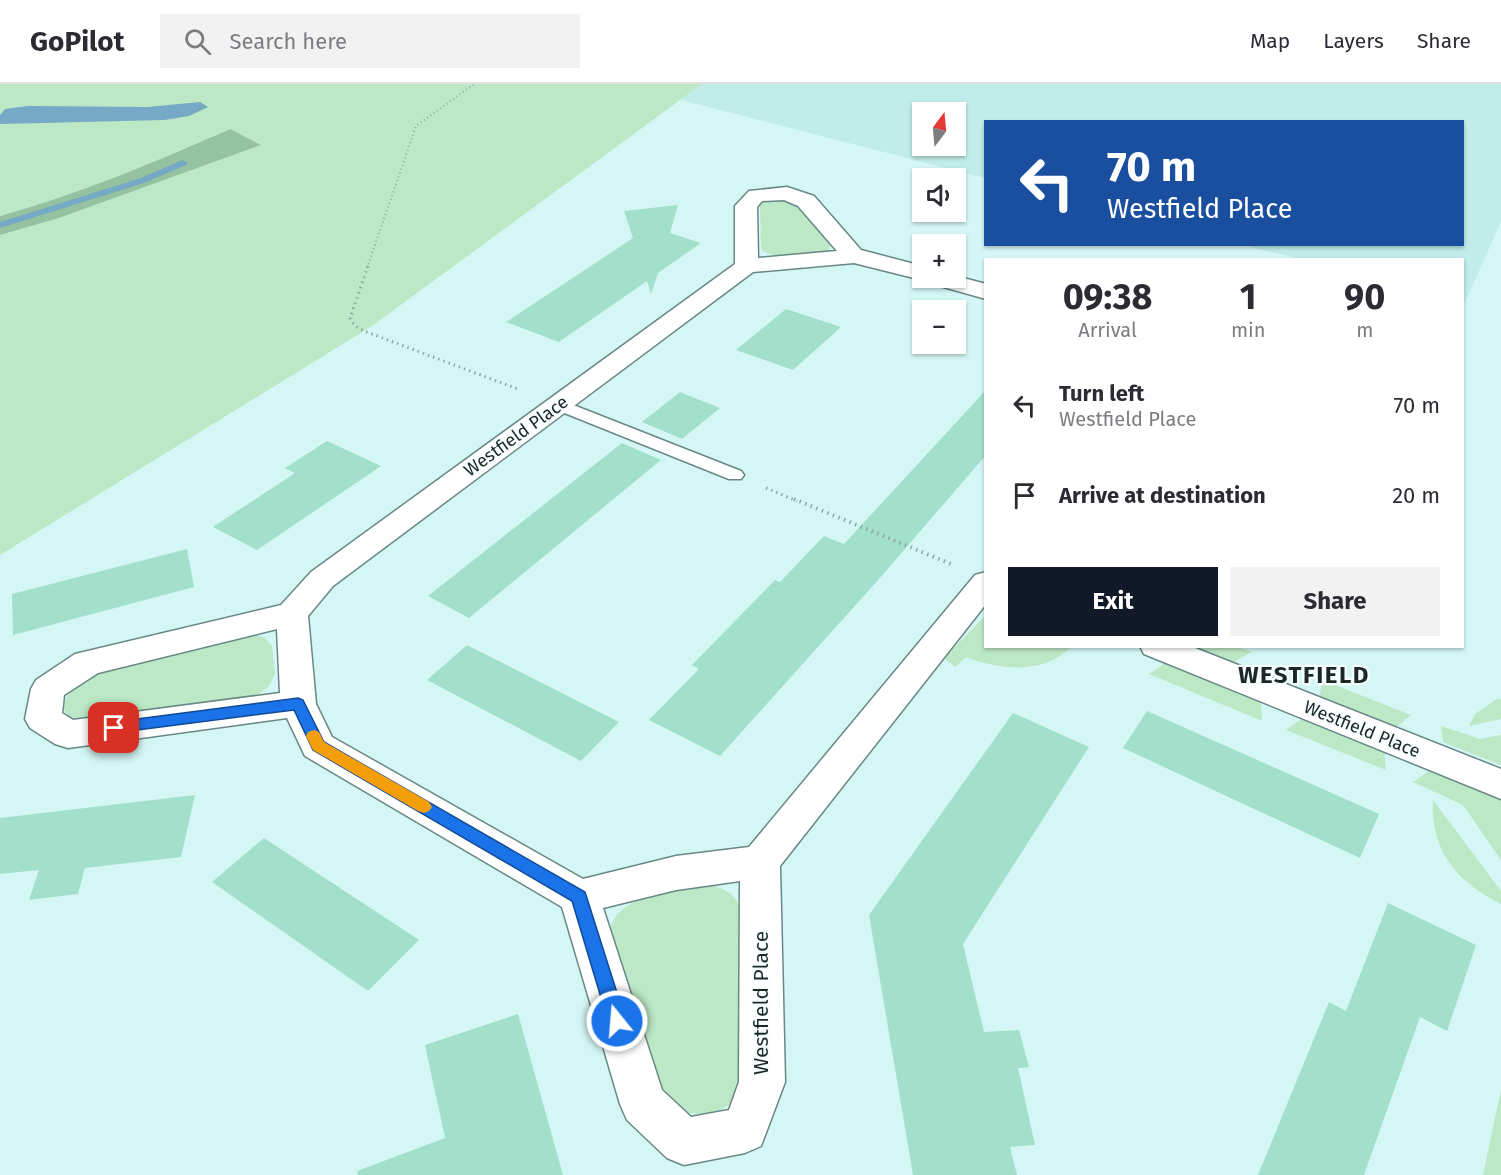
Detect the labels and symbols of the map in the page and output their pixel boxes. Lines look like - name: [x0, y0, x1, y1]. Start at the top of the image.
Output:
- north arrow: [912, 102, 966, 156]
- street label: Westfield Place: [460, 391, 572, 481]
- district label: WESTFIELD: [1238, 661, 1370, 689]
- street label: Westfield Place: [1301, 696, 1423, 762]
- pin: [88, 702, 139, 753]
- street label: Westfield Place: [748, 931, 774, 1075]
- position arrow: [585, 989, 649, 1053]

